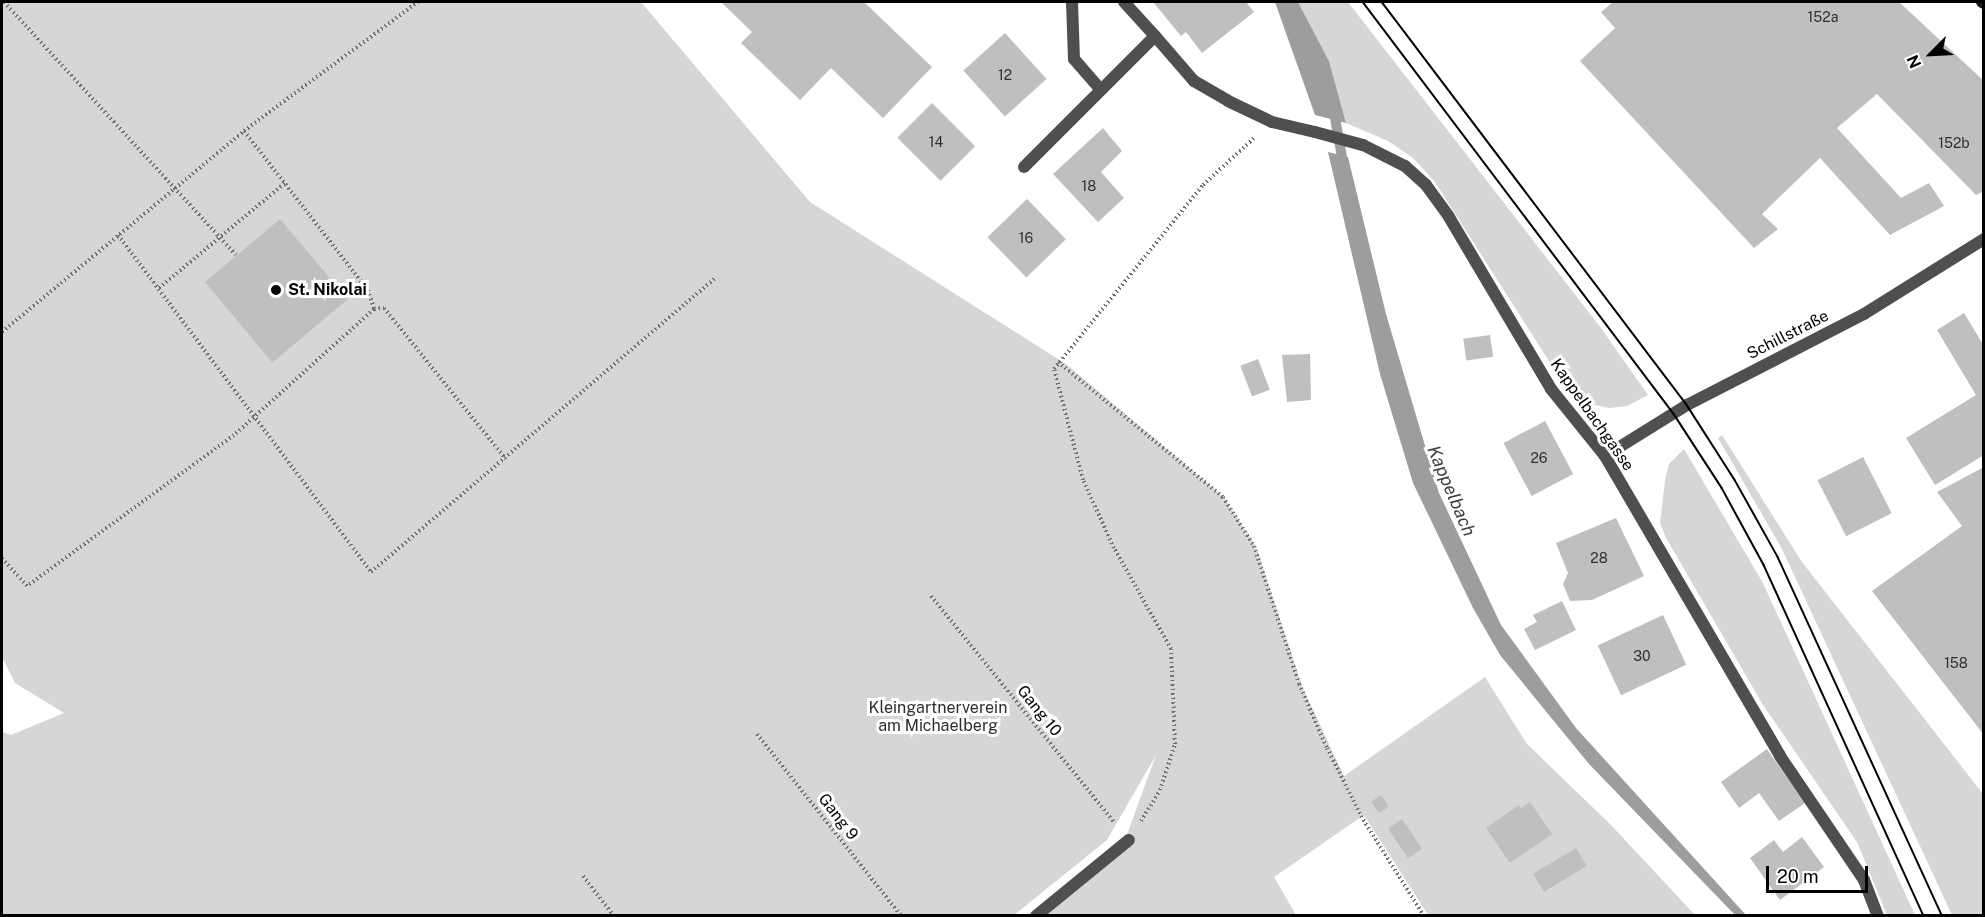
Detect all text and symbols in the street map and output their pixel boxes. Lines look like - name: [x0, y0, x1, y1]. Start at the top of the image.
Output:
- house number: 152a: [1808, 9, 1838, 25]
- north arrow: [1901, 24, 1961, 84]
- text: N: [1903, 52, 1925, 71]
- house number: 12: [998, 67, 1012, 83]
- house number: 14: [929, 134, 943, 150]
- house number: 152b: [1938, 135, 1970, 151]
- house number: 18: [1082, 178, 1096, 194]
- house number: 16: [1019, 230, 1033, 246]
- place label: St. Nikolai: [288, 280, 367, 300]
- marker: St. Nikolai: [269, 283, 283, 297]
- street label: Schillstraße: [1744, 306, 1832, 364]
- street label: Kappelbachgasse: [1546, 355, 1638, 475]
- water label: Kappelbach: [1422, 442, 1480, 540]
- house number: 26: [1530, 450, 1548, 466]
- house number: 28: [1590, 550, 1608, 566]
- house number: 30: [1633, 648, 1651, 664]
- house number: 158: [1944, 655, 1968, 671]
- street label: Gang 10: [1013, 682, 1065, 740]
- park label: Kleingartnerverein am Michaelberg: [869, 698, 1007, 736]
- street label: Gang 9: [814, 790, 862, 844]
- scale bar: [1769, 854, 1871, 892]
- text: 20 m: [1777, 866, 1819, 887]

